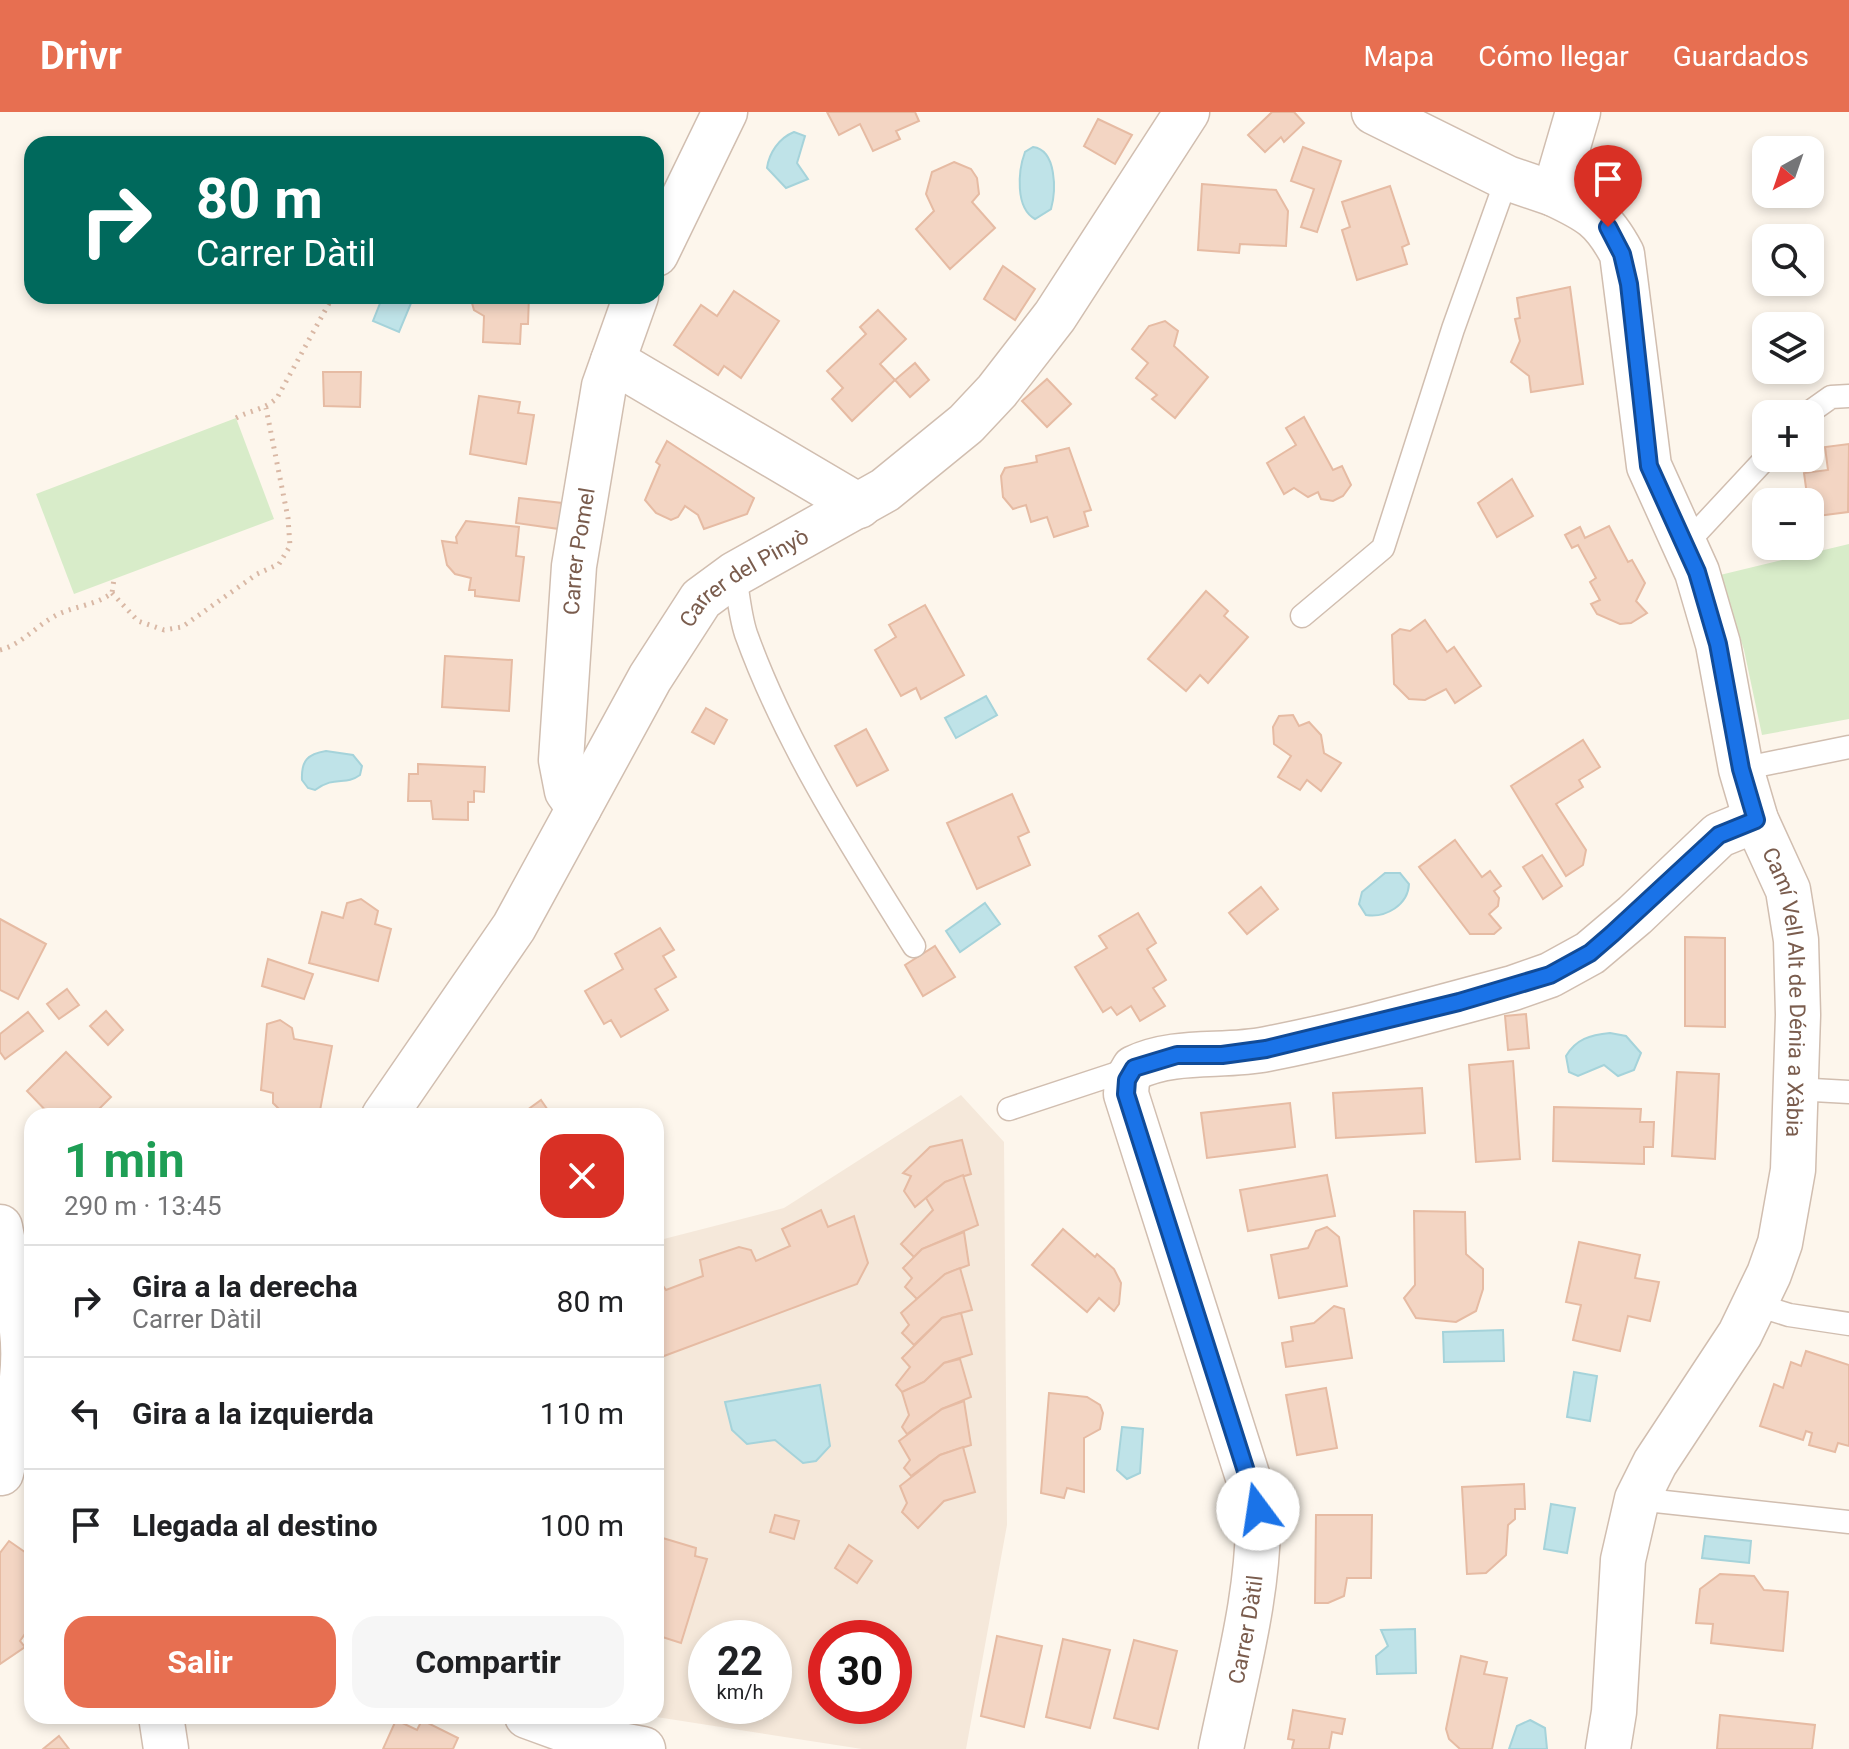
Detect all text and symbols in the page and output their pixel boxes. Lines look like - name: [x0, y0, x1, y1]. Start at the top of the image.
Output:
- text: Drivr: [40, 34, 122, 78]
- text: Mapa: [1364, 40, 1434, 73]
- text: Cómo llegar: [1478, 40, 1629, 73]
- text: Guardados: [1673, 40, 1809, 73]
- north arrow: [1752, 136, 1824, 208]
- map controls: [1752, 136, 1824, 560]
- pin: [1574, 145, 1642, 227]
- icon: arrive: [1586, 157, 1630, 201]
- text: 80 m: [196, 166, 323, 232]
- icon: right: [64, 168, 168, 272]
- button: search: [1752, 224, 1824, 296]
- text: Carrer Dàtil: [196, 233, 376, 275]
- button: layers: [1752, 312, 1824, 384]
- button: +: [1752, 400, 1824, 472]
- street label: Carrer Pomel: [559, 486, 600, 616]
- button: −: [1752, 488, 1824, 560]
- street label: Carrer del Pinyò: [674, 523, 813, 632]
- street label: Camí Vell Alt de Dénia a Xàbia: [1757, 843, 1810, 1138]
- text: 1 min: [64, 1132, 185, 1189]
- button: close: [540, 1134, 624, 1218]
- text: 290 m · 13:45: [64, 1191, 222, 1221]
- text: Gira a la derecha: [132, 1269, 358, 1304]
- icon: right: [64, 1279, 108, 1323]
- text: 80 m: [557, 1284, 624, 1319]
- text: Carrer Dàtil: [132, 1304, 262, 1334]
- icon: left: [64, 1391, 108, 1435]
- text: Gira a la izquierda: [132, 1396, 374, 1431]
- text: 110 m: [540, 1396, 624, 1431]
- position arrow: [1216, 1467, 1300, 1551]
- icon: arrive: [64, 1503, 108, 1547]
- text: Llegada al destino: [132, 1508, 378, 1543]
- text: 100 m: [540, 1508, 624, 1543]
- street label: Carrer Dàtil: [1223, 1574, 1268, 1686]
- button: Salir: [64, 1616, 336, 1708]
- button: Compartir: [352, 1616, 624, 1708]
- speed limit sign: 30: [808, 1620, 912, 1724]
- text: 22: [717, 1638, 763, 1685]
- text: km/h: [717, 1680, 763, 1704]

